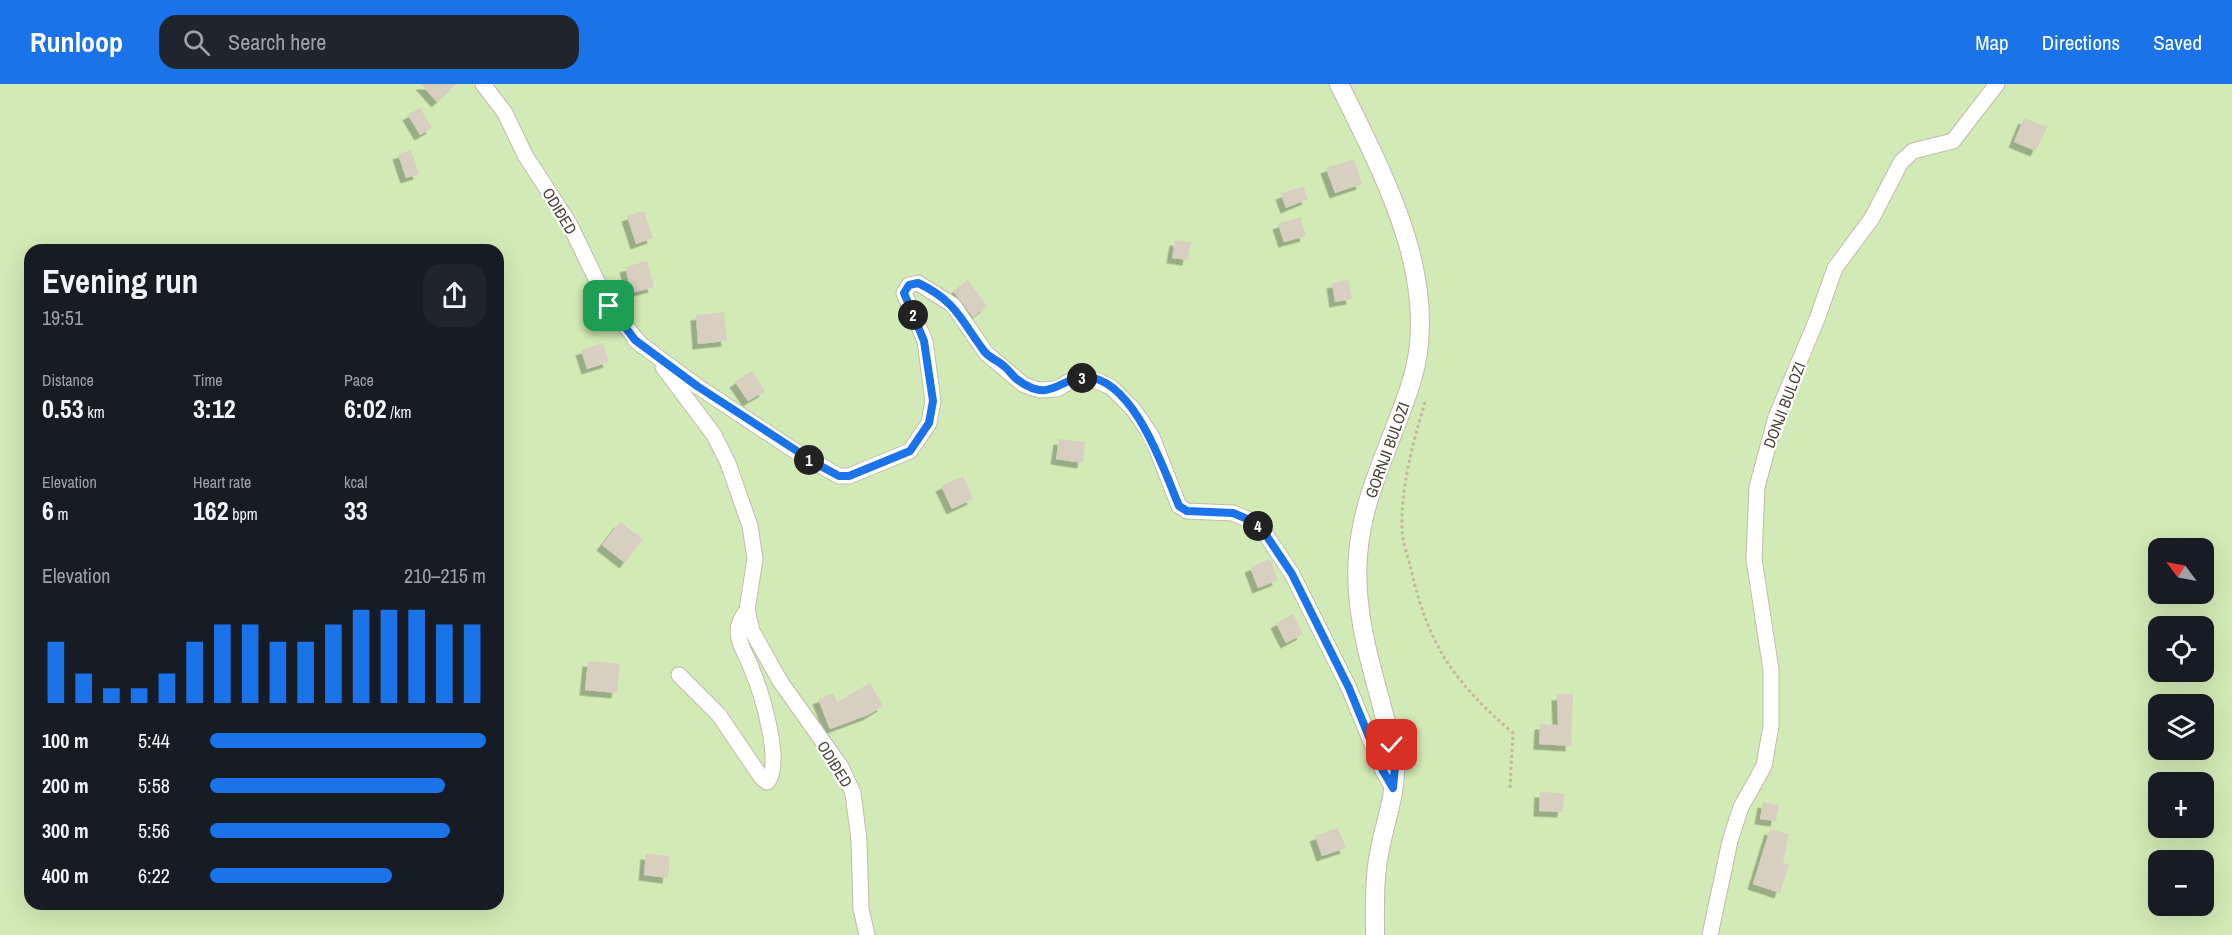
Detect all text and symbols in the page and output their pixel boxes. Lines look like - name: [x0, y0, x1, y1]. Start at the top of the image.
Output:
- search box: [159, 15, 579, 69]
- text: Runloop: [30, 23, 123, 61]
- icon: search: [180, 26, 213, 59]
- text: Search here: [228, 27, 326, 57]
- text: Map: [1975, 28, 2009, 57]
- text: Directions: [2042, 28, 2120, 57]
- text: Saved: [2153, 28, 2202, 57]
- street label: ODIĐED: [537, 183, 583, 239]
- text: Evening run: [42, 259, 198, 303]
- button: share: [423, 264, 486, 327]
- pin: [583, 280, 634, 331]
- icon: arrive: [592, 289, 625, 322]
- pin: 2: [898, 300, 928, 330]
- text: 19:51: [42, 304, 83, 331]
- text: 2: [909, 304, 917, 326]
- street label: DONJI BULOZI: [1758, 359, 1810, 451]
- pin: 3: [1067, 363, 1097, 393]
- text: 3: [1078, 367, 1086, 389]
- text: Distance: [42, 369, 94, 391]
- text: Time: [193, 369, 223, 391]
- text: Pace: [344, 369, 374, 391]
- text: 0.53: [42, 391, 84, 426]
- text: 3:12: [193, 391, 236, 426]
- text: 6:02: [344, 391, 387, 426]
- street label: GORNJI BULOZI: [1359, 399, 1415, 501]
- text: km: [84, 401, 105, 423]
- text: /km: [387, 401, 411, 423]
- pin: 1: [794, 445, 824, 475]
- text: 1: [805, 449, 813, 471]
- text: Elevation: [42, 471, 97, 493]
- text: Heart rate: [193, 471, 251, 493]
- text: kcal: [344, 471, 367, 493]
- text: 6: [42, 493, 54, 528]
- text: 162: [193, 493, 229, 528]
- text: 33: [344, 493, 368, 528]
- text: m: [54, 503, 68, 525]
- text: bpm: [229, 503, 258, 525]
- pin: 4: [1243, 511, 1273, 541]
- text: 4: [1254, 515, 1262, 537]
- north arrow: [2148, 538, 2214, 604]
- map controls: [2148, 538, 2214, 916]
- text: Elevation: [42, 562, 110, 589]
- text: 210–215 m: [404, 562, 486, 589]
- button: locate: [2148, 616, 2214, 682]
- button: layers: [2148, 694, 2214, 760]
- pin: [1366, 719, 1417, 770]
- text: 100 m: [42, 727, 89, 754]
- text: 5:44: [138, 727, 170, 754]
- icon: check: [1375, 728, 1408, 761]
- street label: ODIĐED: [812, 737, 858, 791]
- text: 200 m: [42, 772, 89, 799]
- text: 5:58: [138, 772, 170, 799]
- button: +: [2148, 772, 2214, 838]
- text: 300 m: [42, 817, 89, 844]
- text: 5:56: [138, 817, 170, 844]
- button: −: [2148, 850, 2214, 916]
- text: 400 m: [42, 862, 89, 889]
- text: 6:22: [138, 862, 170, 889]

